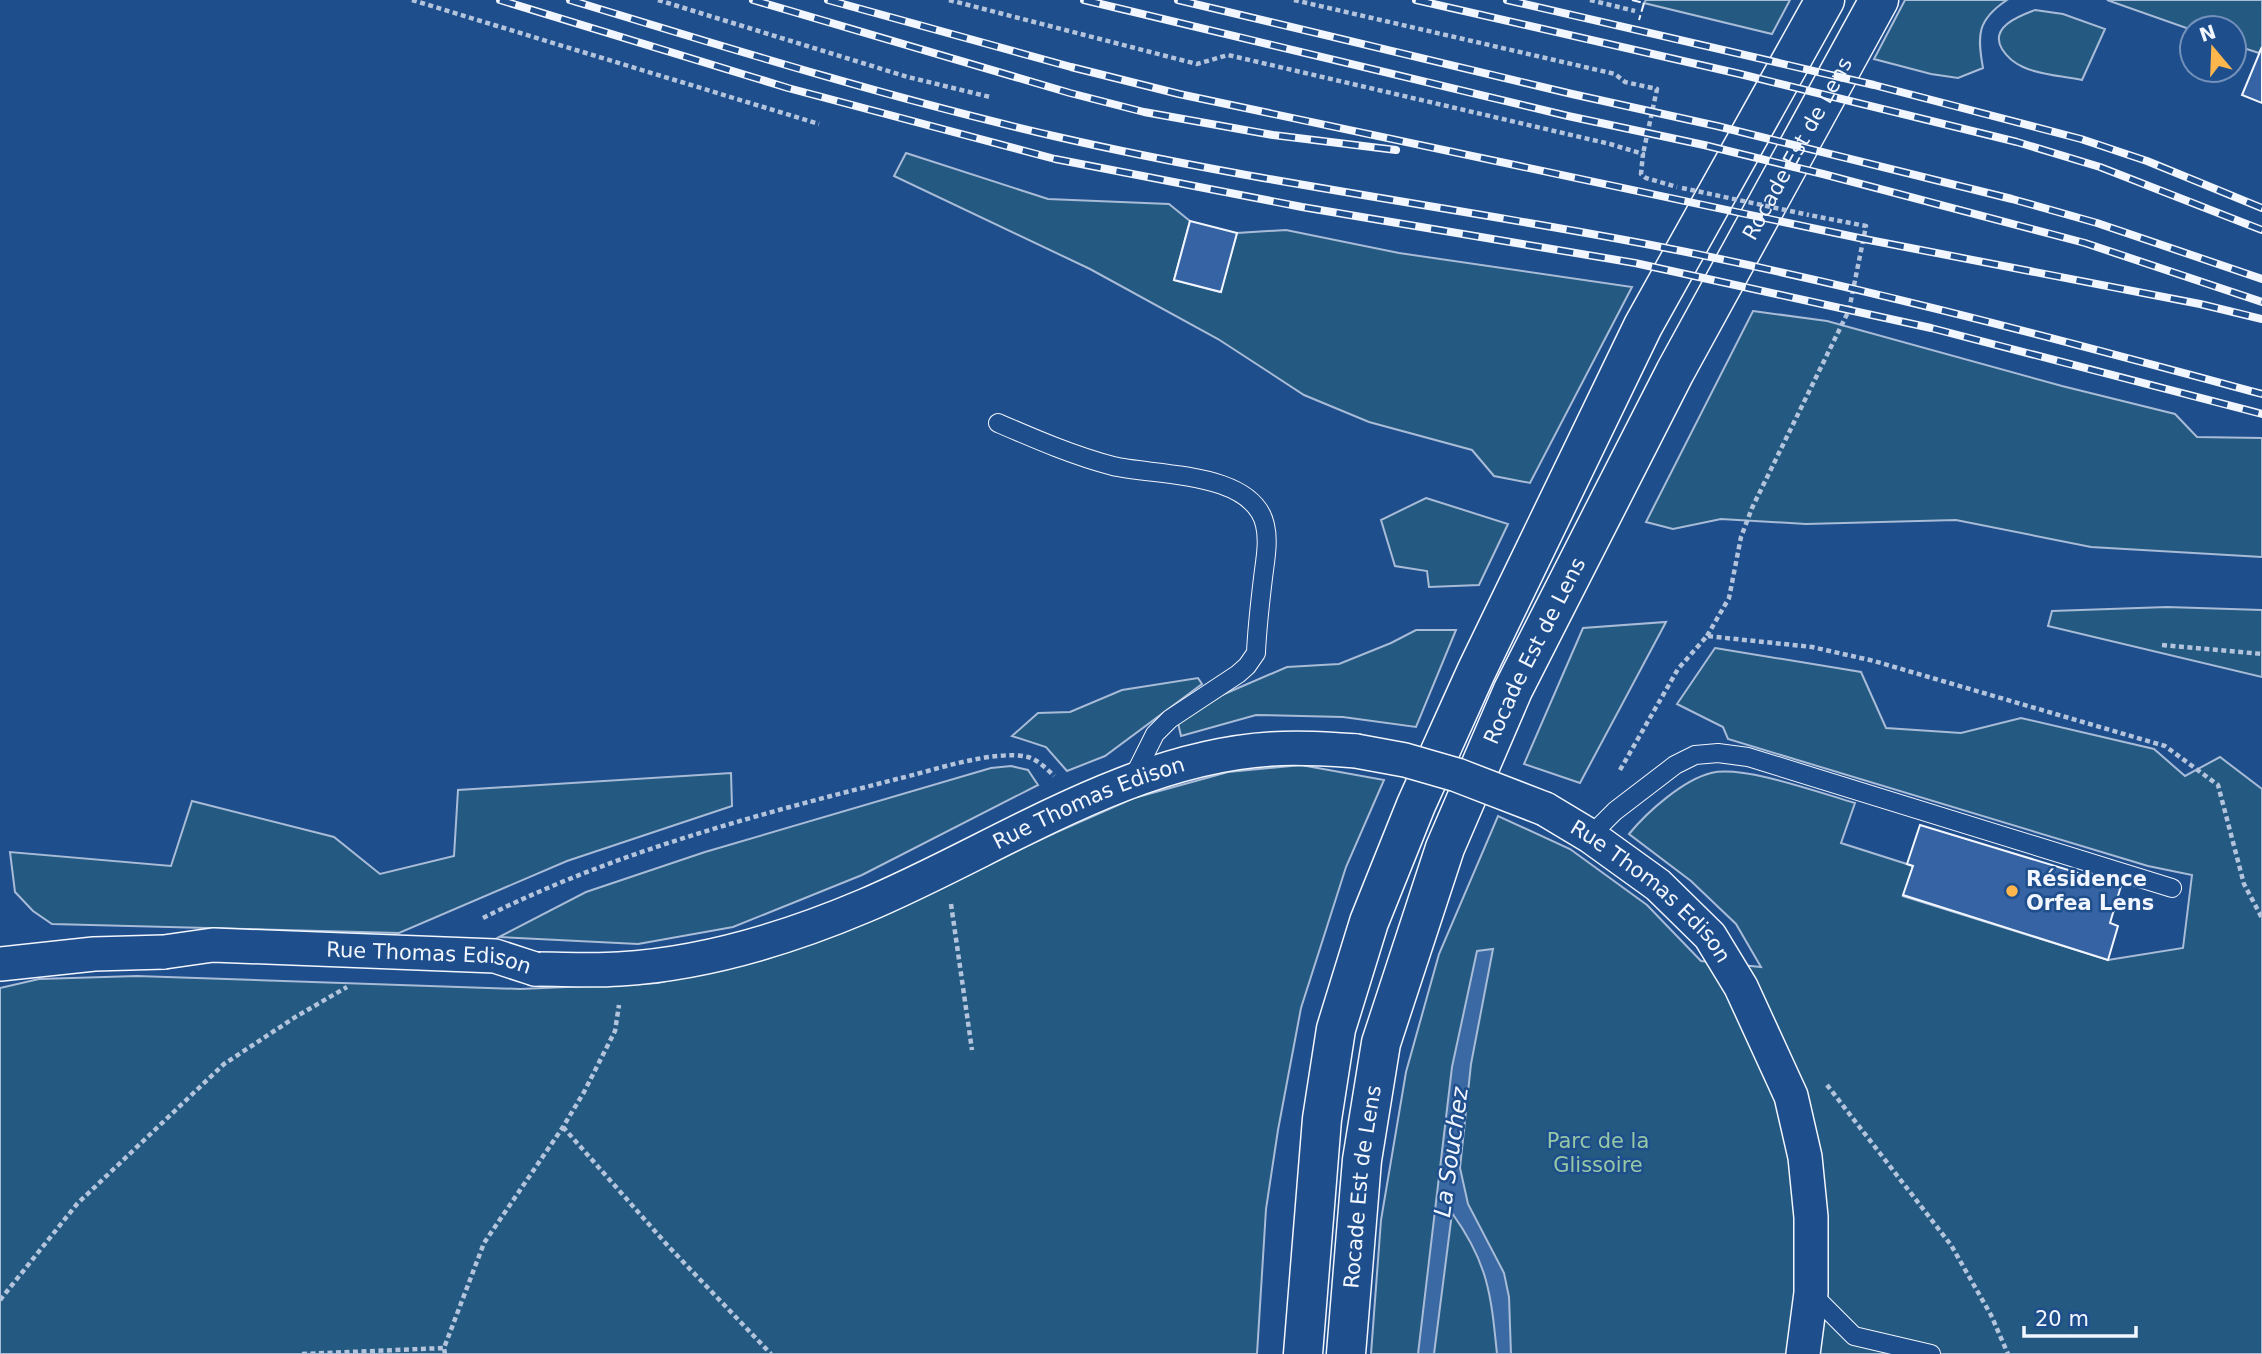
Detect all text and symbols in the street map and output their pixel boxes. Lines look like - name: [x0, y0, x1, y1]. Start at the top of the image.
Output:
- north arrow: [2178, 14, 2248, 84]
- text: N: [2196, 20, 2219, 46]
- street label: Rocade Est de Lens: [1738, 53, 1857, 244]
- street label: Rocade Est de Lens: [1479, 554, 1590, 748]
- street label: Rue Thomas Edison: [989, 752, 1188, 854]
- street label: Rue Thomas Edison: [1566, 815, 1735, 967]
- place label: Résidence Orfea Lens: [2026, 867, 2154, 915]
- marker: Résidence Orfea Lens: [2004, 883, 2020, 899]
- street label: Rue Thomas Edison: [326, 937, 534, 979]
- street label: Rocade Est de Lens: [1339, 1083, 1386, 1289]
- water label: La Souchez: [1429, 1084, 1473, 1219]
- park label: Parc de la Glissoire: [1547, 1129, 1649, 1177]
- scale bar: [2024, 1294, 2136, 1338]
- text: 20 m: [2035, 1307, 2089, 1331]

